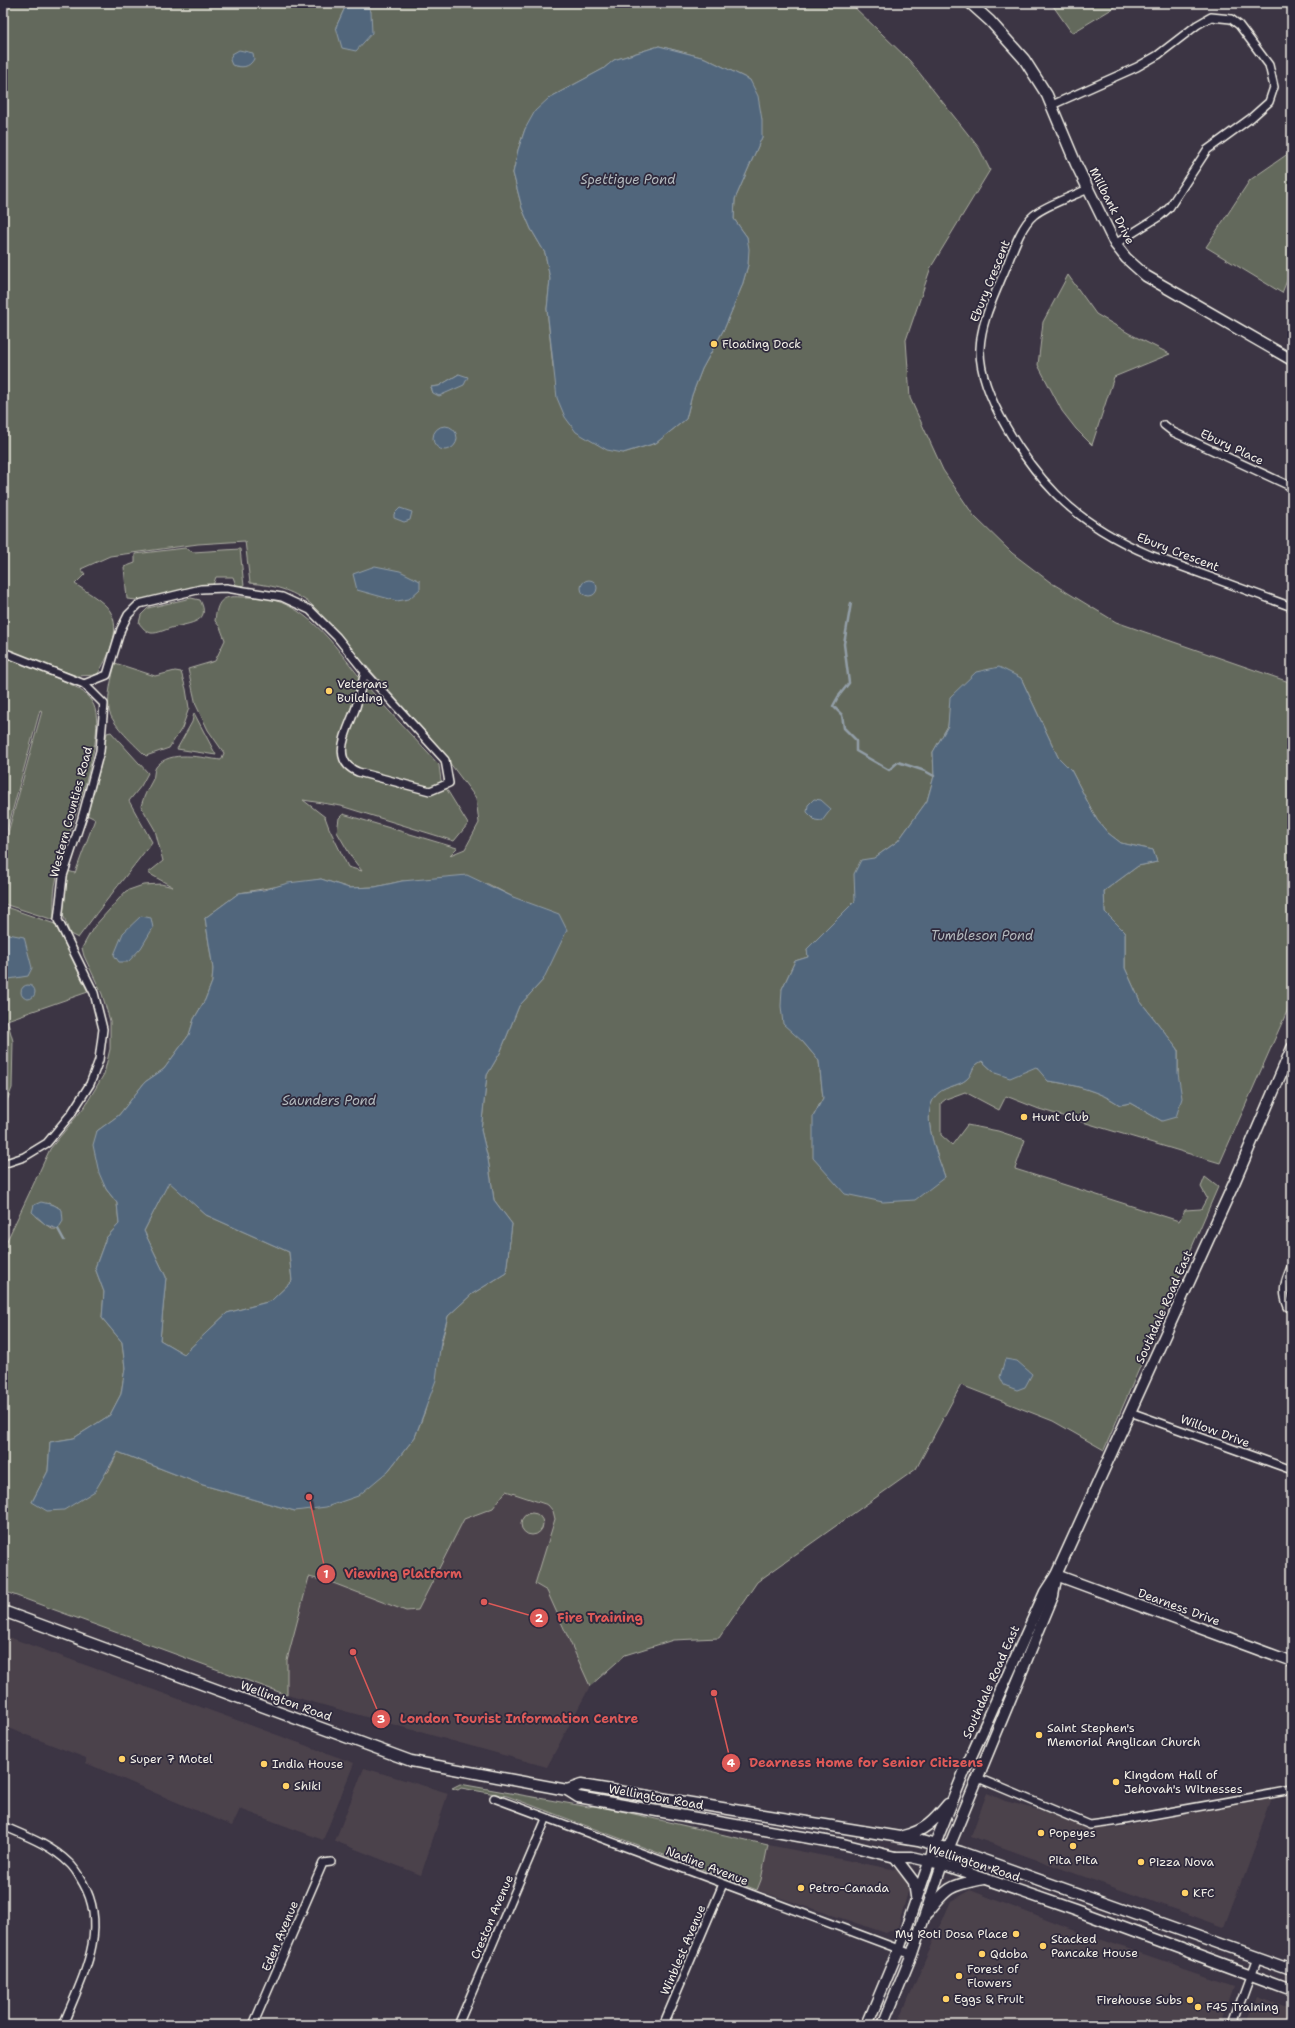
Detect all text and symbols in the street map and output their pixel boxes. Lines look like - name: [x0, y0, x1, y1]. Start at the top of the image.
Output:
- street label: Millbank Drive: [1086, 165, 1138, 247]
- water label: Spettigue Pond: [581, 171, 676, 188]
- street label: Ebury Crescent: [966, 238, 1014, 324]
- place label: Floating Dock: [722, 336, 801, 352]
- marker: Floating Dock: [709, 339, 719, 349]
- street label: Ebury Place: [1198, 425, 1266, 469]
- street label: Ebury Crescent: [1135, 529, 1221, 575]
- place label: Veterans Building: [337, 676, 388, 706]
- marker: Veterans Building: [324, 686, 334, 696]
- street label: Western Counties Road: [46, 744, 96, 879]
- water label: Tumbleson Pond: [931, 927, 1034, 944]
- water label: Saunders Pond: [282, 1092, 377, 1109]
- place label: Hunt Club: [1032, 1109, 1089, 1125]
- marker: Hunt Club: [1019, 1112, 1029, 1122]
- street label: Southdale Road East: [1132, 1248, 1196, 1366]
- street label: Willow Drive: [1178, 1411, 1252, 1451]
- callout: Viewing Platform: [316, 1561, 470, 1586]
- text: Viewing Platform: [344, 1565, 462, 1582]
- text: 1: [323, 1566, 329, 1582]
- street label: Dearness Drive: [1136, 1585, 1222, 1629]
- callout: Fire Training: [529, 1605, 651, 1630]
- text: Fire Training: [557, 1609, 643, 1626]
- text: 2: [535, 1610, 544, 1626]
- street label: Southdale Road East: [959, 1623, 1023, 1741]
- street label: Wellington Road: [238, 1677, 334, 1725]
- callout: London Tourist Information Centre: [371, 1706, 646, 1731]
- text: London Tourist Information Centre: [400, 1710, 638, 1727]
- text: 3: [377, 1711, 385, 1727]
- place label: Saint Stephen's Memorial Anglican Church: [1047, 1720, 1200, 1750]
- marker: Saint Stephen's Memorial Anglican Church: [1034, 1730, 1044, 1740]
- callout: Dearness Home for Senior Citizens: [721, 1750, 991, 1775]
- place label: Super 7 Motel: [130, 1751, 213, 1767]
- marker: Super 7 Motel: [117, 1754, 127, 1764]
- text: Dearness Home for Senior Citizens: [749, 1754, 983, 1771]
- text: 4: [727, 1755, 736, 1771]
- place label: India House: [272, 1756, 343, 1772]
- marker: India House: [259, 1759, 269, 1769]
- place label: Kingdom Hall of Jehovah's Witnesses: [1124, 1767, 1243, 1797]
- marker: Kingdom Hall of Jehovah's Witnesses: [1111, 1777, 1121, 1787]
- place label: Shiki: [294, 1778, 321, 1794]
- marker: Shiki: [281, 1781, 291, 1791]
- street label: Wellington Road: [607, 1781, 705, 1813]
- place label: Popeyes: [1049, 1825, 1096, 1841]
- marker: Popeyes: [1036, 1828, 1046, 1838]
- street label: Wellington Road: [926, 1841, 1023, 1886]
- marker: Pita Pita: [1068, 1841, 1078, 1851]
- street label: Nadine Avenue: [663, 1843, 751, 1889]
- place label: Pita Pita: [1048, 1852, 1098, 1868]
- place label: Pizza Nova: [1149, 1854, 1215, 1870]
- marker: Pizza Nova: [1136, 1857, 1146, 1867]
- street label: Creston Avenue: [467, 1872, 517, 1962]
- place label: Petro-Canada: [809, 1880, 890, 1896]
- marker: Petro-Canada: [796, 1883, 806, 1893]
- place label: KFC: [1193, 1885, 1214, 1901]
- marker: KFC: [1180, 1888, 1190, 1898]
- street label: Eden Avenue: [258, 1898, 302, 1974]
- street label: Winblest Avenue: [657, 1902, 709, 1998]
- place label: My Roti Dosa Place: [895, 1926, 1008, 1942]
- marker: My Roti Dosa Place: [1011, 1929, 1021, 1939]
- place label: Stacked Pancake House: [1051, 1931, 1138, 1961]
- marker: Stacked Pancake House: [1038, 1941, 1048, 1951]
- place label: Qdoba: [990, 1946, 1028, 1962]
- marker: Qdoba: [977, 1949, 987, 1959]
- place label: Forest of Flowers: [967, 1961, 1019, 1991]
- marker: Forest of Flowers: [954, 1971, 964, 1981]
- place label: Eggs & Fruit: [954, 1991, 1024, 2007]
- place label: Firehouse Subs: [1096, 1992, 1182, 2008]
- marker: Eggs & Fruit: [941, 1994, 951, 2004]
- marker: Firehouse Subs: [1185, 1995, 1195, 2005]
- place label: F45 Training: [1206, 1999, 1279, 2015]
- marker: F45 Training: [1193, 2002, 1203, 2012]

